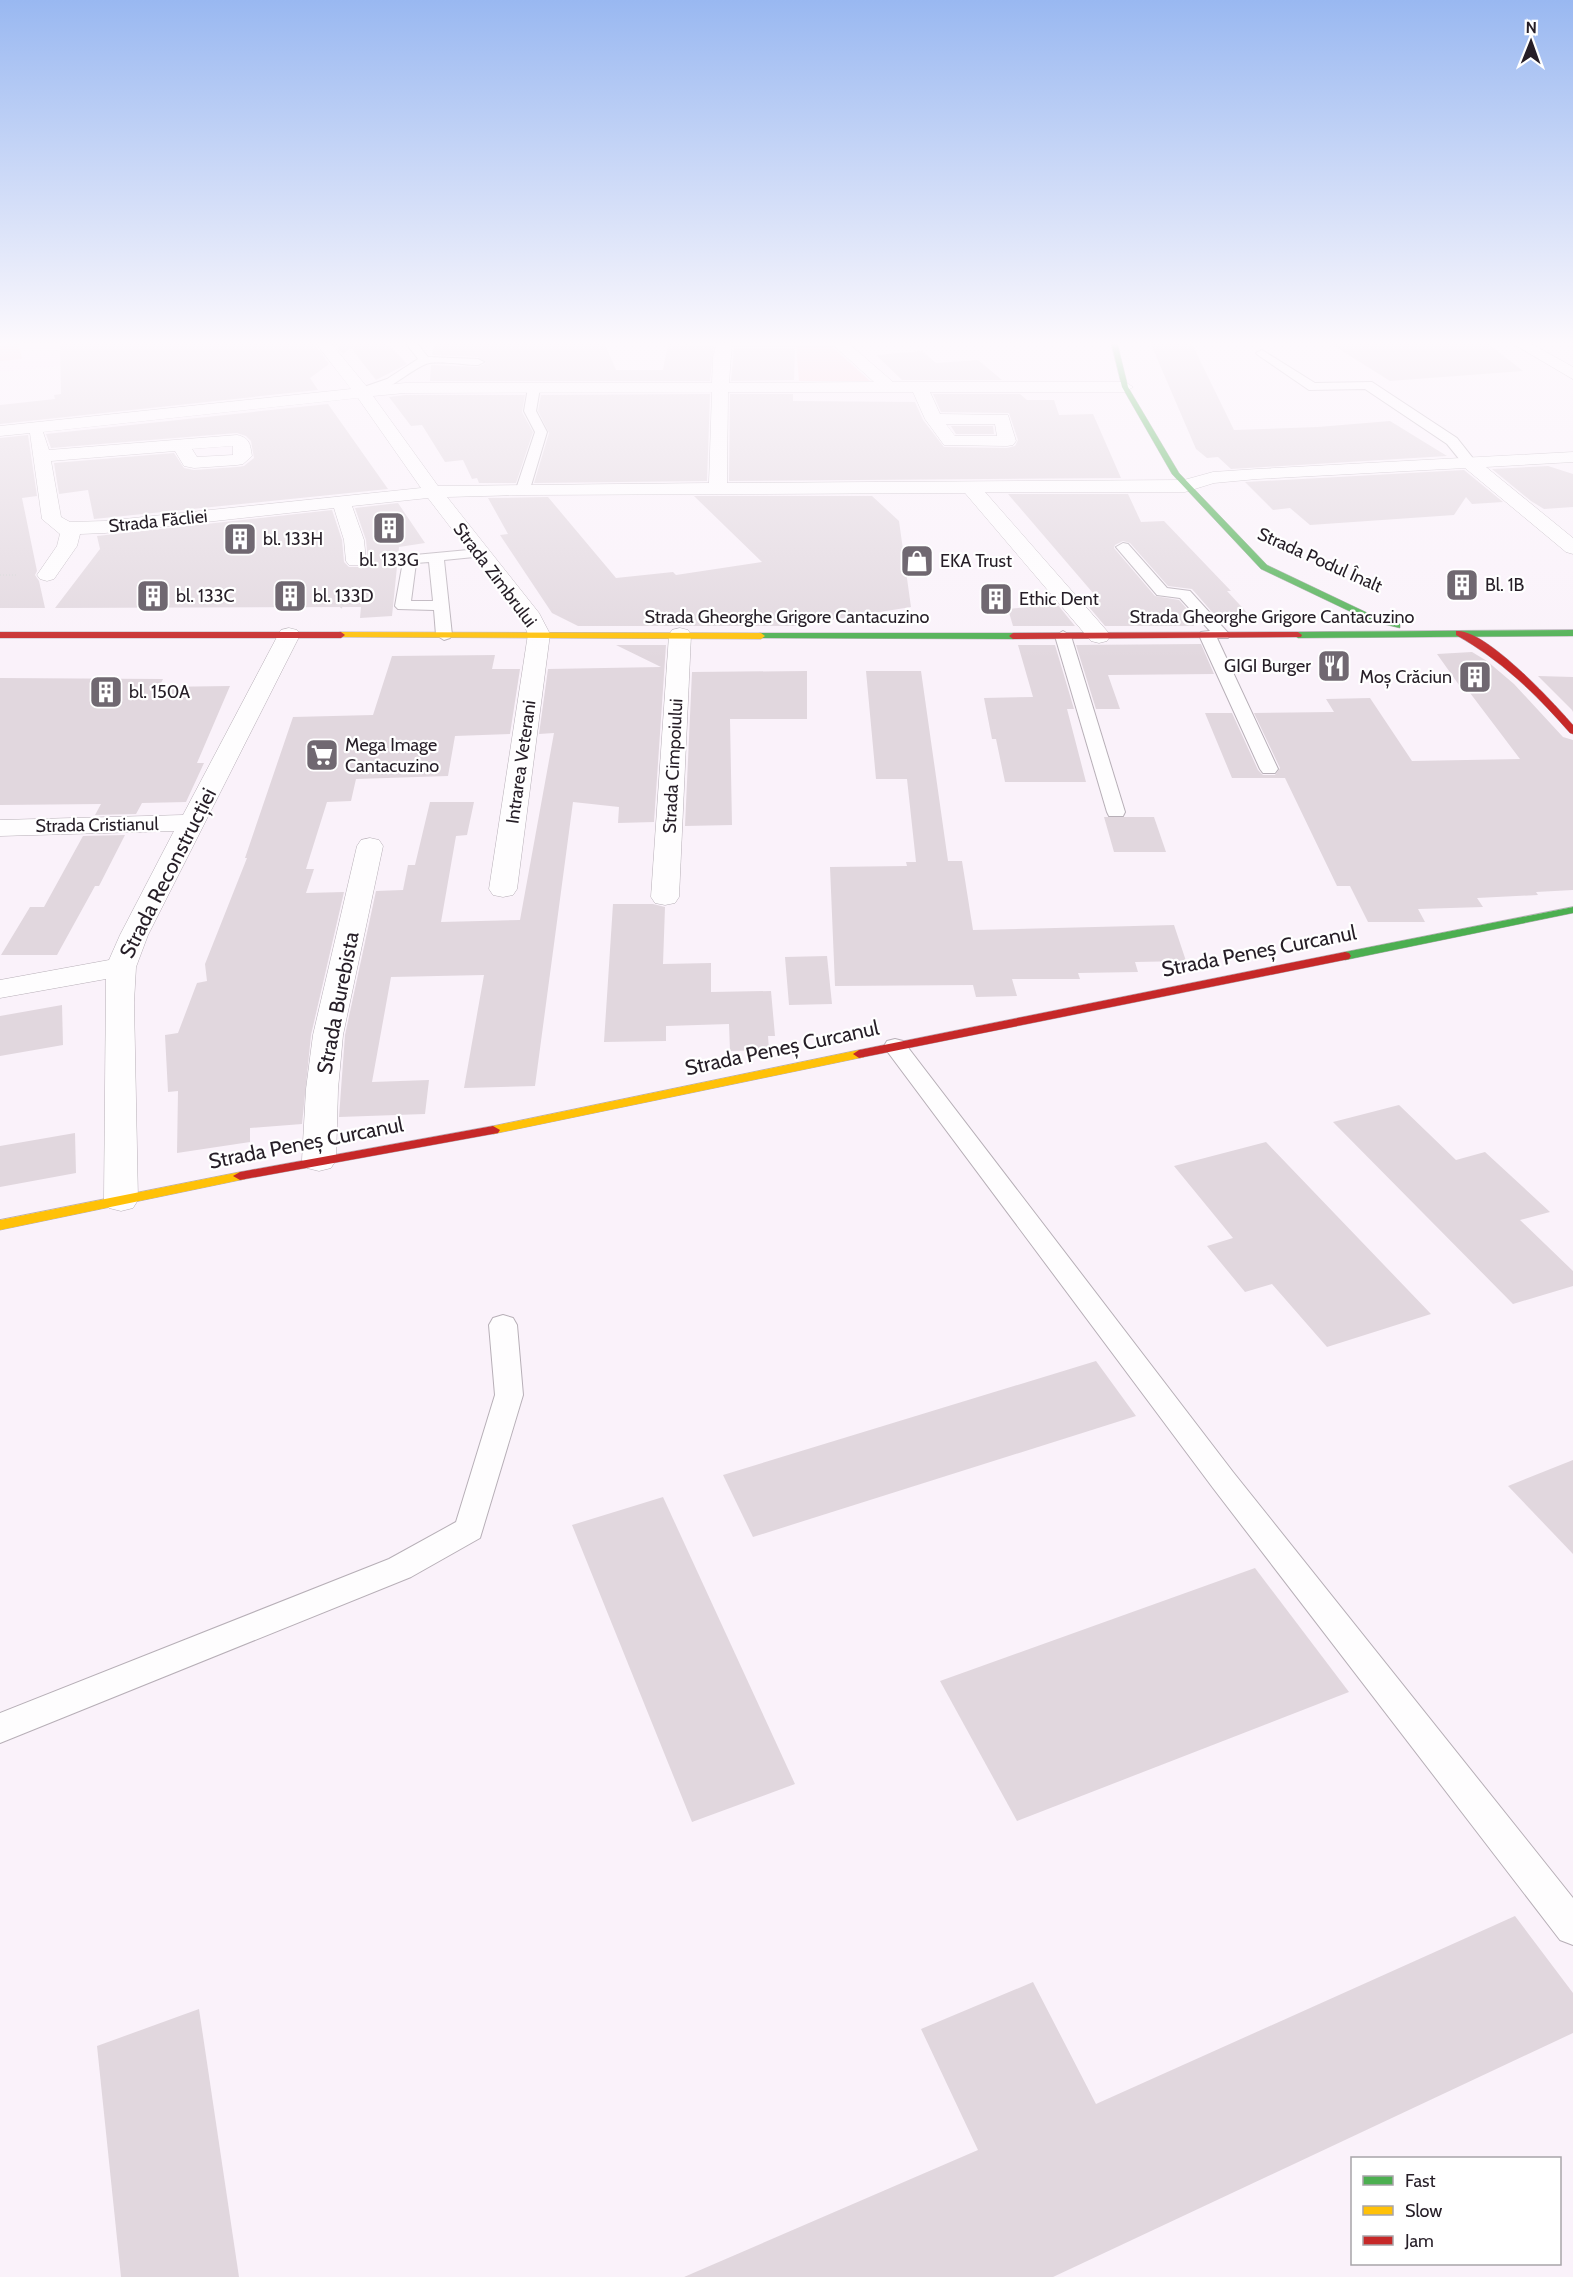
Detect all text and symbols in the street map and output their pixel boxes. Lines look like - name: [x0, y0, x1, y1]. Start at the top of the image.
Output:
- north arrow: [1501, 12, 1561, 72]
- text: N: [1525, 18, 1537, 37]
- street label: Strada Făcliei: [107, 505, 209, 537]
- building icon: bl. 133G: [371, 510, 407, 546]
- street label: Strada Zimbrului: [449, 518, 541, 632]
- building icon: bl. 133H: [222, 521, 258, 557]
- street label: Strada Podul Înalt: [1254, 523, 1386, 597]
- place label: bl. 133H: [263, 528, 323, 550]
- shop icon: EKA Trust: [899, 543, 935, 579]
- place label: bl. 133G: [359, 549, 419, 571]
- place label: EKA Trust: [940, 550, 1012, 572]
- building icon: Bl. 1B: [1444, 567, 1480, 603]
- place label: Bl. 1B: [1485, 574, 1525, 596]
- building icon: bl. 133C: [135, 578, 171, 614]
- building icon: bl. 133D: [272, 578, 308, 614]
- building icon: Ethic Dent: [978, 581, 1014, 617]
- place label: bl. 133C: [176, 585, 234, 607]
- place label: bl. 133D: [313, 585, 373, 607]
- place label: Ethic Dent: [1019, 588, 1099, 610]
- street label: Strada Gheorghe Grigore Cantacuzino: [645, 606, 930, 628]
- street label: Strada Gheorghe Grigore Cantacuzino: [1130, 606, 1415, 628]
- restaurant icon: GIGI Burger: [1316, 648, 1352, 684]
- place label: GIGI Burger: [1224, 655, 1311, 677]
- building icon: Moș Crăciun: [1457, 659, 1493, 695]
- place label: Moș Crăciun: [1360, 666, 1452, 689]
- building icon: bl. 150A: [88, 674, 124, 710]
- place label: bl. 150A: [129, 681, 190, 703]
- street label: Strada Cimpoiului: [658, 698, 688, 834]
- street label: Intrarea Veterani: [501, 699, 541, 825]
- place label: Mega Image Cantacuzino: [345, 734, 439, 777]
- supermarket icon: Mega Image Cantacuzino: [304, 737, 340, 773]
- street label: Strada Reconstrucției: [114, 784, 223, 963]
- street label: Strada Cristianul: [35, 813, 160, 837]
- street label: Strada Peneș Curcanul: [1159, 919, 1359, 984]
- street label: Strada Burebista: [311, 930, 364, 1076]
- street label: Strada Peneș Curcanul: [683, 1015, 882, 1082]
- street label: Strada Peneș Curcanul: [206, 1111, 406, 1176]
- legend: [1351, 2157, 1561, 2265]
- text: Fast: [1405, 2170, 1436, 2192]
- text: Slow: [1405, 2200, 1442, 2222]
- text: Jam: [1404, 2230, 1434, 2252]

